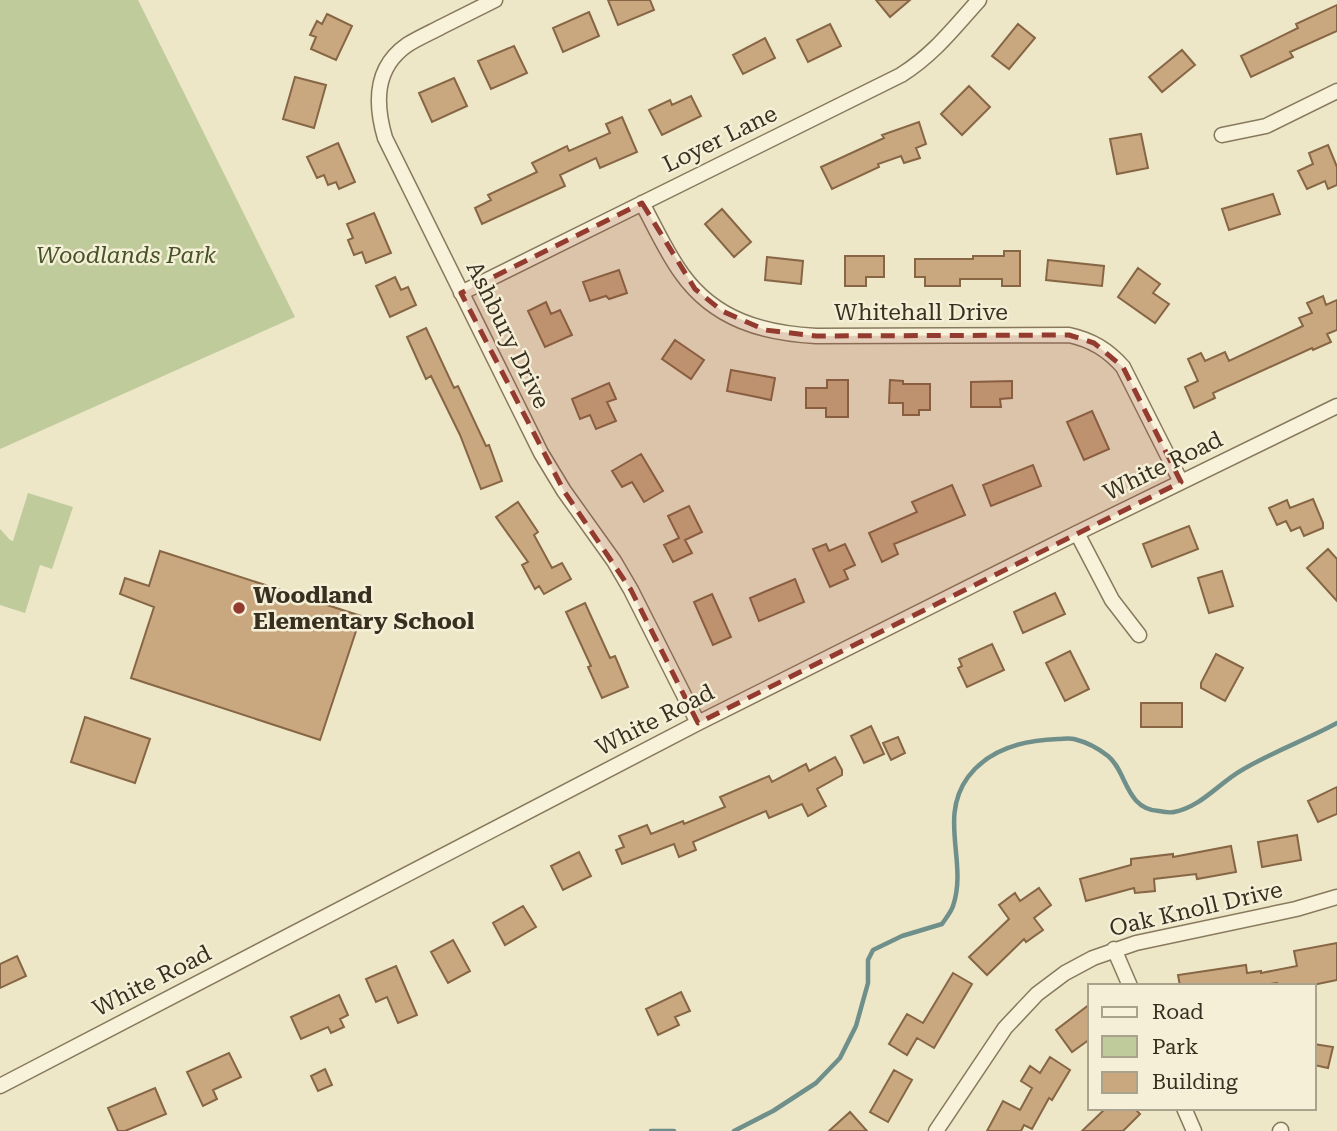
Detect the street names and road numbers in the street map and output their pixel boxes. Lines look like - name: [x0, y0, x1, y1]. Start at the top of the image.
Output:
- street label: Loyer Lane: [659, 100, 781, 178]
- street label: Ashbury Drive: [461, 257, 555, 413]
- street label: Whitehall Drive: [834, 299, 1008, 326]
- street label: White Road: [1099, 425, 1227, 506]
- street label: White Road: [591, 679, 719, 761]
- street label: Oak Knoll Drive: [1107, 876, 1285, 942]
- street label: White Road: [88, 940, 216, 1022]

